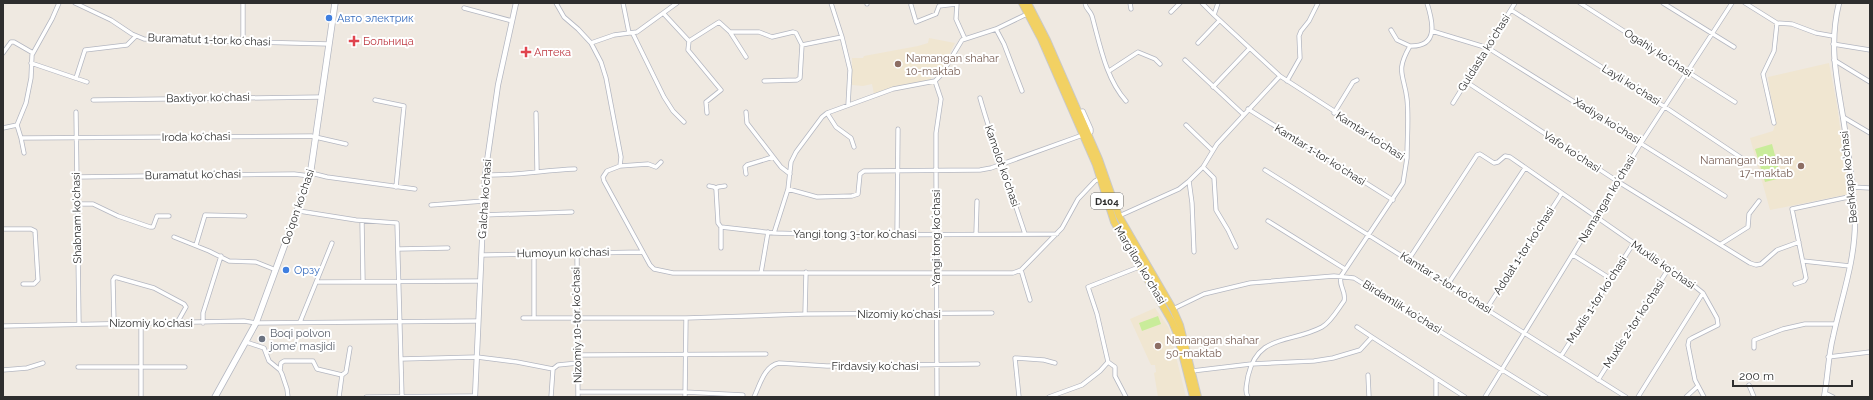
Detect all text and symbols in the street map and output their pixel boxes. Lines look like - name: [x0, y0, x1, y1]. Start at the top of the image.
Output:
- place label: Авто электрик: [337, 12, 414, 25]
- street label: Guldasta koʻchasi: [1455, 12, 1513, 94]
- marker: Авто электрик: [324, 13, 334, 23]
- street label: Ogahiy koʻchasi: [1622, 26, 1694, 80]
- street label: Buramatut 1-tor koʼchasi: [147, 31, 271, 49]
- marker: Больница: [348, 35, 360, 47]
- place label: Больница: [363, 35, 414, 48]
- place label: Аптека: [534, 46, 571, 59]
- marker: Аптека: [521, 47, 531, 57]
- place label: Namangan shahar 10-maktab: [906, 52, 999, 78]
- marker: Namangan shahar 10-maktab: [893, 59, 903, 69]
- street label: Layli koʻchasi: [1599, 62, 1663, 108]
- street label: Baxtiyor koʻchasi: [166, 91, 250, 105]
- street label: Xadiya koʻchasi: [1571, 95, 1643, 147]
- street label: Kamtar koʻchasi: [1333, 109, 1407, 163]
- street label: Kamtar 1-tor koʻchasi: [1272, 122, 1368, 188]
- street label: Kamolot koʻchasi: [982, 123, 1022, 209]
- street label: Vafo koʻchasi: [1541, 129, 1603, 175]
- street label: Iroda koʻchasi: [162, 130, 230, 144]
- street label: Beshkapa ko'chasi: [1838, 130, 1860, 224]
- street label: Namangan koʻchasi: [1576, 153, 1638, 245]
- place label: Namangan shahar 17-maktab: [1700, 154, 1793, 180]
- street label: Gʻalcha koʻchasi: [476, 159, 494, 239]
- marker: Namangan shahar 17-maktab: [1796, 161, 1806, 171]
- street label: Buramatut koʻchasi: [145, 168, 241, 182]
- street label: Qoʻqon koʻchasi: [279, 168, 317, 246]
- street label: Shabnam koʻchasi: [70, 172, 84, 264]
- street label: Yangi tong koʻchasi: [930, 190, 943, 286]
- road number: D104: [1091, 193, 1123, 209]
- street label: Adolat 1-tor koʻchasi: [1491, 205, 1557, 297]
- street label: Margʻilon koʻchasi: [1112, 224, 1168, 306]
- street label: Yangi tong 3-tor koʻchasi: [793, 228, 917, 241]
- street label: Muxlis koʻchasi: [1628, 238, 1698, 292]
- street label: Humoyun koʻchasi: [517, 246, 609, 260]
- street label: Kamtar 2-tor koʻchasi: [1398, 249, 1494, 317]
- street label: Muxlis 1-tor koʻchasi: [1564, 254, 1630, 346]
- place label: Орзу: [294, 264, 320, 277]
- marker: Орзу: [281, 265, 291, 275]
- street label: Nizomiy 10-tor koʻchasi: [569, 267, 585, 383]
- street label: Birdamlik koʻchasi: [1360, 278, 1444, 336]
- street label: Muxlis 2-tor koʻchasi: [1601, 278, 1667, 370]
- street label: Nizomiy koʻchasi: [857, 308, 941, 321]
- street label: Nizomiy koʻchasi: [109, 317, 193, 330]
- place label: Boqi polvon jome’ masjidi: [268, 327, 335, 353]
- marker: Boqi polvon jome’ masjidi: [257, 334, 267, 344]
- place label: Namangan shahar 50-maktab: [1166, 334, 1259, 360]
- marker: Namangan shahar 50-maktab: [1153, 341, 1163, 351]
- street label: Firdavsiy koʻchasi: [831, 360, 919, 373]
- scale bar: [1733, 362, 1852, 388]
- text: 200 m: [1739, 369, 1774, 383]

